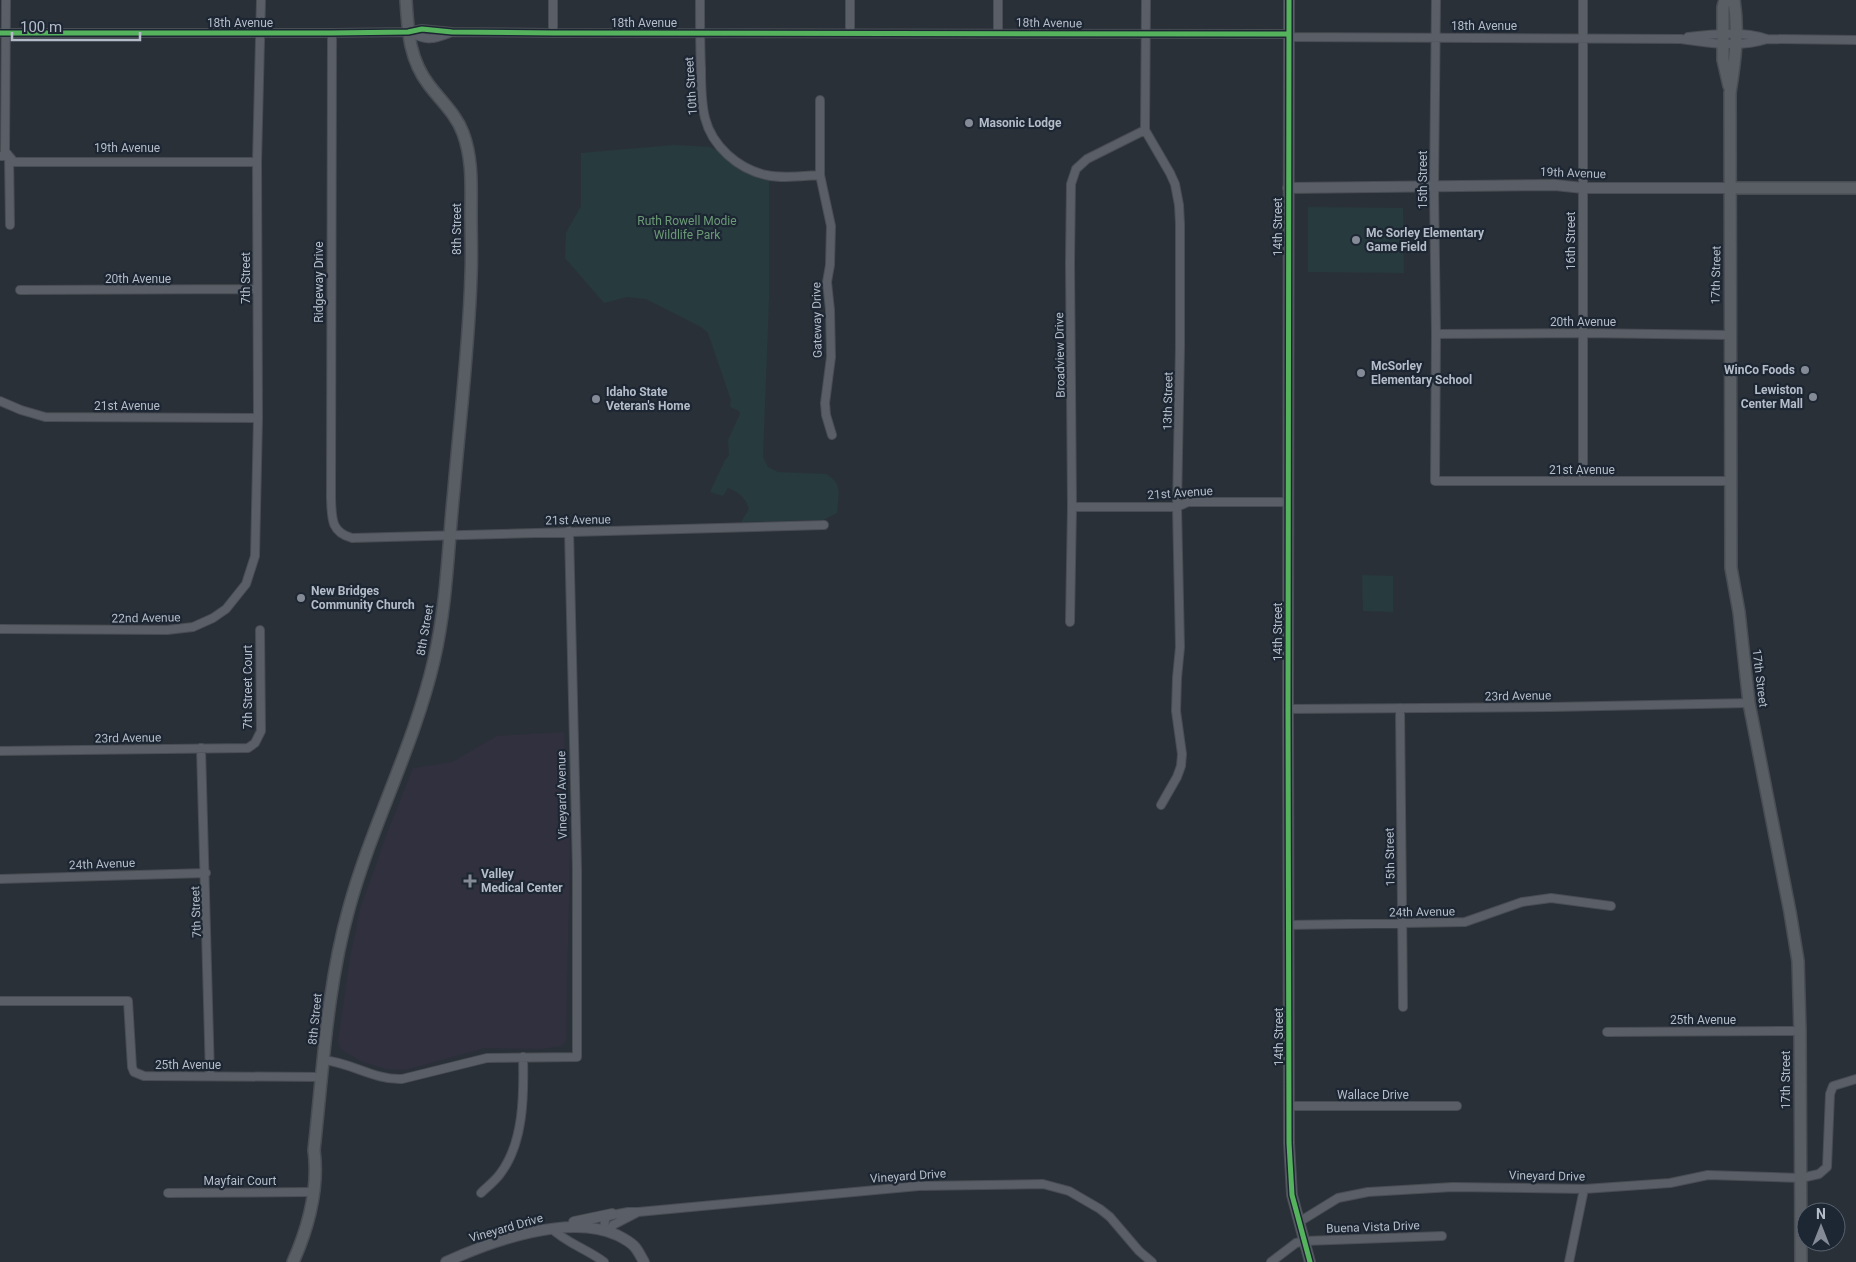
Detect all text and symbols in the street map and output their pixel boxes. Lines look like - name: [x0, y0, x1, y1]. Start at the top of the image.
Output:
- scale bar: [12, 10, 140, 42]
- street label: 18th Avenue: [1016, 15, 1082, 31]
- street label: 18th Avenue: [207, 16, 273, 30]
- street label: 18th Avenue: [611, 16, 677, 30]
- text: 100 m: [20, 18, 62, 36]
- street label: 18th Avenue: [1451, 19, 1517, 33]
- street label: 10th Street: [682, 56, 700, 116]
- place label: Masonic Lodge: [979, 116, 1062, 130]
- marker: Masonic Lodge: [963, 117, 975, 129]
- street label: 19th Avenue: [94, 141, 160, 155]
- street label: 15th Street: [1416, 151, 1430, 209]
- street label: 19th Avenue: [1540, 165, 1606, 181]
- street label: 14th Street: [1271, 198, 1285, 256]
- street label: 8th Street: [450, 203, 464, 255]
- street label: 16th Street: [1564, 212, 1578, 270]
- park label: Ruth Rowell Modie Wildlife Park: [637, 214, 737, 242]
- place label: Mc Sorley Elementary Game Field: [1366, 226, 1485, 254]
- marker: Mc Sorley Elementary Game Field: [1350, 234, 1362, 246]
- street label: Ridgeway Drive: [312, 241, 326, 323]
- street label: 17th Street: [1708, 245, 1724, 304]
- street label: 7th Street: [239, 252, 253, 304]
- street label: 20th Avenue: [105, 272, 171, 286]
- street label: Gateway Drive: [809, 282, 825, 358]
- street label: Broadview Drive: [1052, 312, 1068, 398]
- street label: 20th Avenue: [1550, 315, 1616, 329]
- place label: McSorley Elementary School: [1371, 359, 1472, 387]
- place label: WinCo Foods: [1724, 363, 1795, 377]
- marker: WinCo Foods: [1799, 364, 1811, 376]
- marker: McSorley Elementary School: [1355, 367, 1367, 379]
- street label: 13th Street: [1160, 371, 1176, 430]
- place label: Lewiston Center Mall: [1741, 383, 1803, 411]
- place label: Idaho State Veteran's Home: [606, 385, 691, 413]
- marker: Lewiston Center Mall: [1807, 391, 1819, 403]
- marker: Idaho State Veteran's Home: [590, 393, 602, 405]
- street label: 21st Avenue: [94, 399, 160, 413]
- street label: 21st Avenue: [1549, 463, 1615, 477]
- street label: 21st Avenue: [1147, 484, 1213, 502]
- street label: 21st Avenue: [545, 512, 611, 528]
- place label: New Bridges Community Church: [311, 584, 415, 612]
- marker: New Bridges Community Church: [295, 592, 307, 604]
- street label: 8th Street: [414, 603, 436, 657]
- street label: 14th Street: [1271, 603, 1285, 661]
- street label: 22nd Avenue: [111, 610, 181, 626]
- street label: 7th Street Court: [241, 645, 255, 729]
- street label: 17th Street: [1749, 648, 1771, 708]
- street label: 23rd Avenue: [1485, 688, 1551, 704]
- street label: 23rd Avenue: [95, 730, 161, 746]
- street label: Vineyard Avenue: [554, 751, 570, 839]
- street label: 15th Street: [1382, 827, 1398, 886]
- street label: 24th Avenue: [69, 856, 135, 872]
- place label: Valley Medical Center: [481, 867, 563, 895]
- marker: Valley Medical Center: [463, 874, 477, 888]
- street label: 7th Street: [188, 886, 204, 938]
- street label: 24th Avenue: [1389, 904, 1455, 920]
- street label: 8th Street: [305, 992, 325, 1046]
- street label: 14th Street: [1272, 1008, 1286, 1066]
- street label: 25th Avenue: [1670, 1013, 1736, 1027]
- street label: 17th Street: [1779, 1051, 1793, 1109]
- street label: 25th Avenue: [155, 1058, 221, 1072]
- street label: Wallace Drive: [1337, 1088, 1409, 1102]
- street label: Vineyard Drive: [869, 1166, 947, 1186]
- street label: Vineyard Drive: [1509, 1168, 1585, 1184]
- street label: Mayfair Court: [204, 1174, 277, 1188]
- north arrow: [1796, 1202, 1846, 1252]
- text: N: [1816, 1206, 1826, 1222]
- street label: Vineyard Drive: [467, 1211, 545, 1245]
- street label: Buena Vista Drive: [1326, 1218, 1420, 1236]

